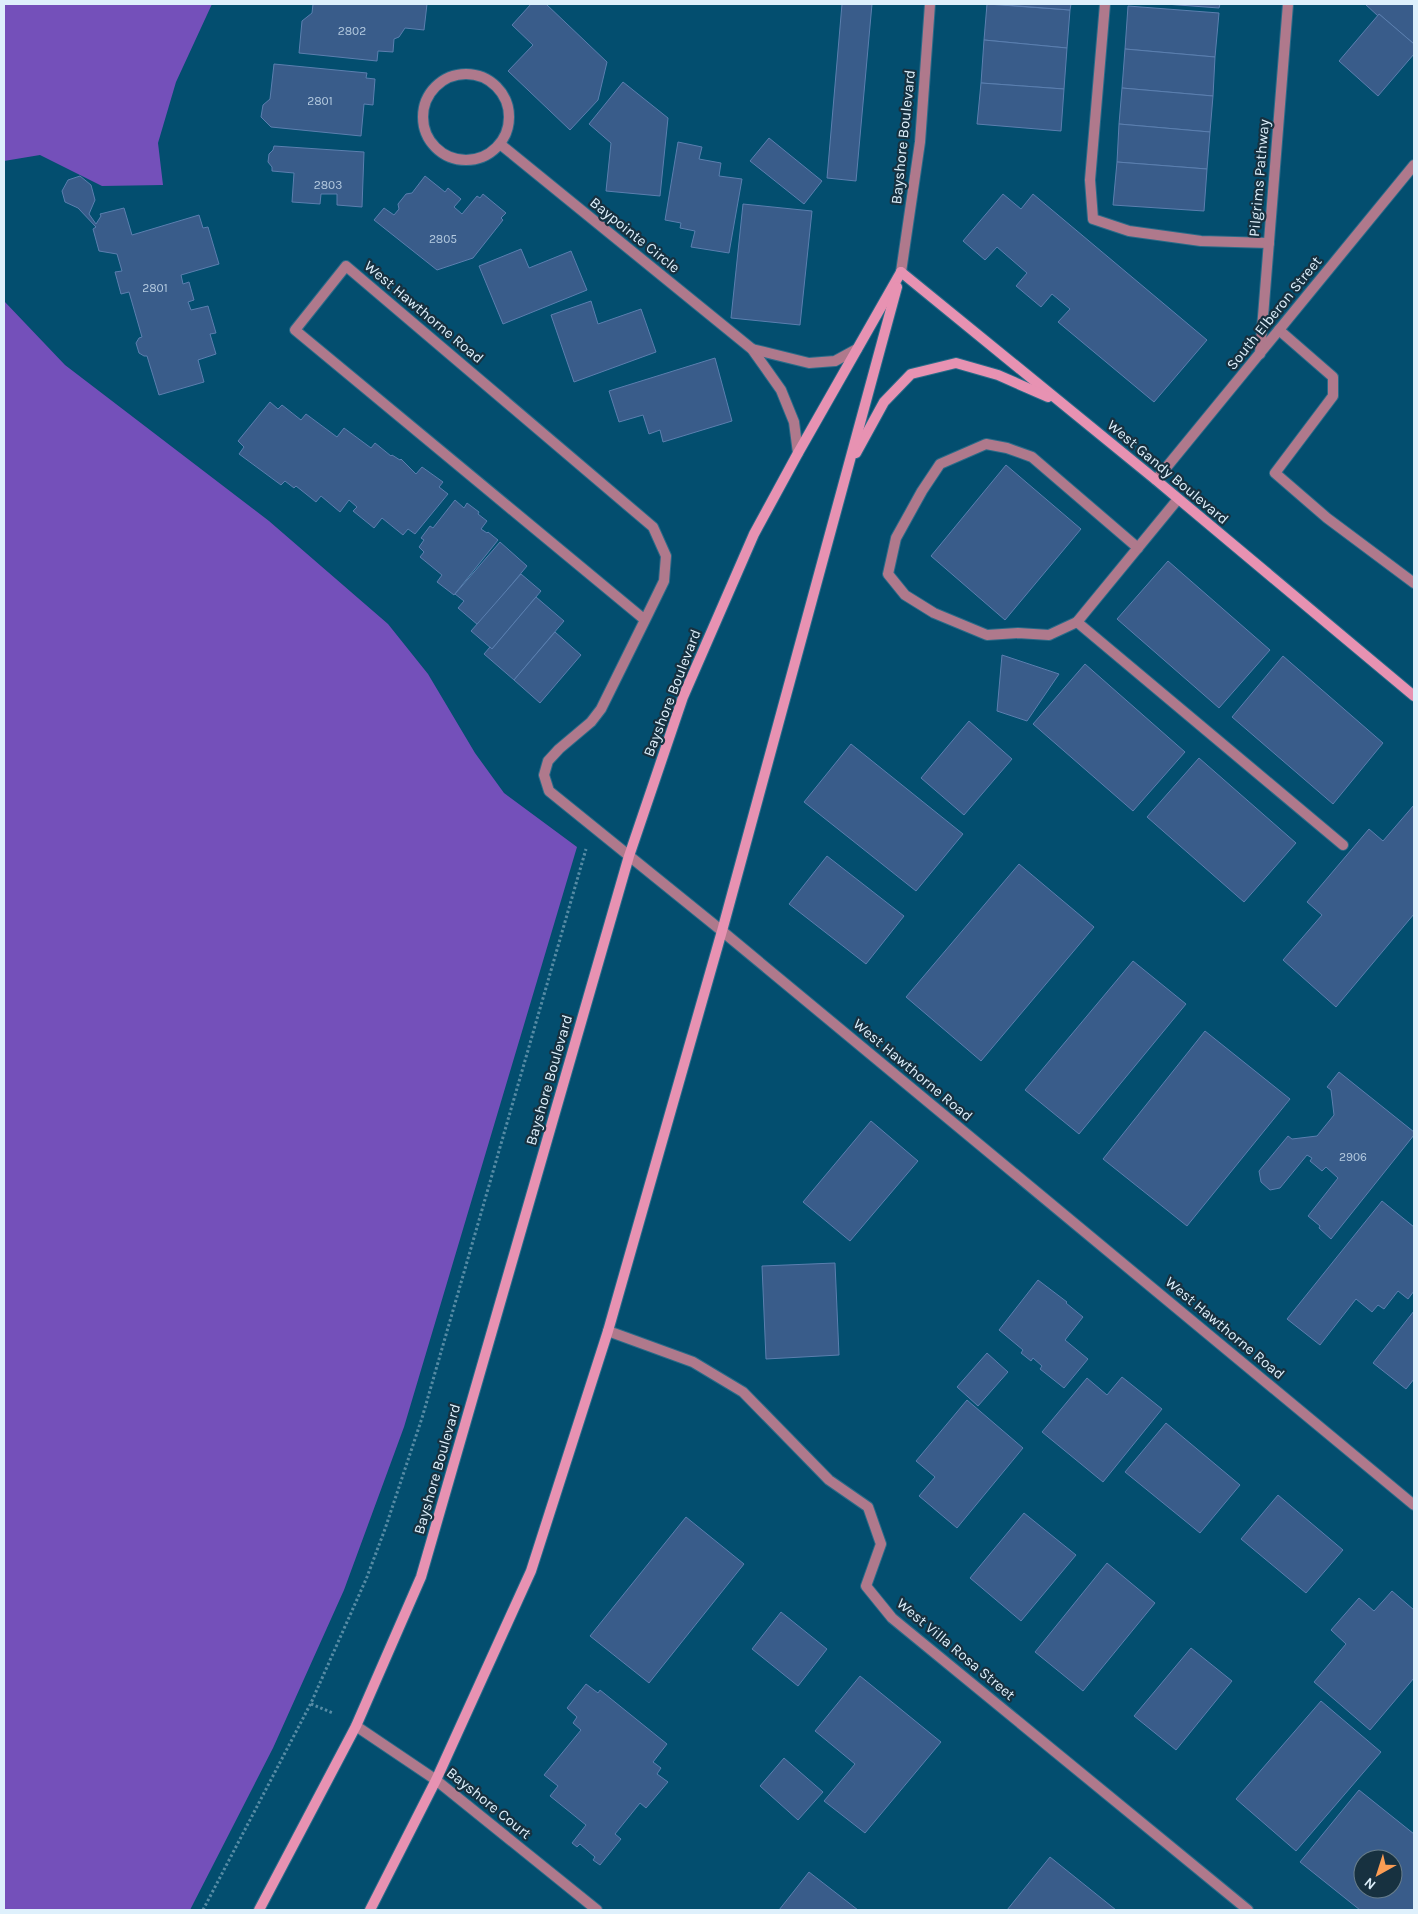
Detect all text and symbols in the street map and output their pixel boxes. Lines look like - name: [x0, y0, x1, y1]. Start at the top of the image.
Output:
- house number: 2802: [338, 24, 366, 38]
- street label: Bayshore Boulevard: [887, 69, 919, 205]
- house number: 2801: [307, 94, 333, 108]
- street label: Pilgrims Pathway: [1245, 118, 1273, 238]
- house number: 2803: [314, 178, 342, 192]
- street label: Baypointe Circle: [586, 193, 684, 277]
- house number: 2805: [429, 232, 457, 246]
- street label: South Elberon Street: [1223, 252, 1326, 374]
- street label: West Hawthorne Road: [361, 257, 487, 367]
- house number: 2801: [142, 281, 168, 295]
- street label: West Gandy Boulevard: [1104, 416, 1232, 528]
- street label: Bayshore Boulevard: [639, 627, 705, 759]
- street label: Bayshore Boulevard: [522, 1013, 576, 1147]
- street label: West Hawthorne Road: [850, 1015, 976, 1125]
- house number: 2906: [1339, 1150, 1367, 1164]
- street label: West Hawthorne Road: [1162, 1273, 1288, 1383]
- street label: Bayshore Boulevard: [410, 1402, 464, 1536]
- street label: West Villa Rosa Street: [893, 1594, 1019, 1704]
- street label: Bayshore Court: [443, 1763, 535, 1843]
- north arrow: [1353, 1849, 1403, 1899]
- text: N: [1361, 1874, 1379, 1893]

